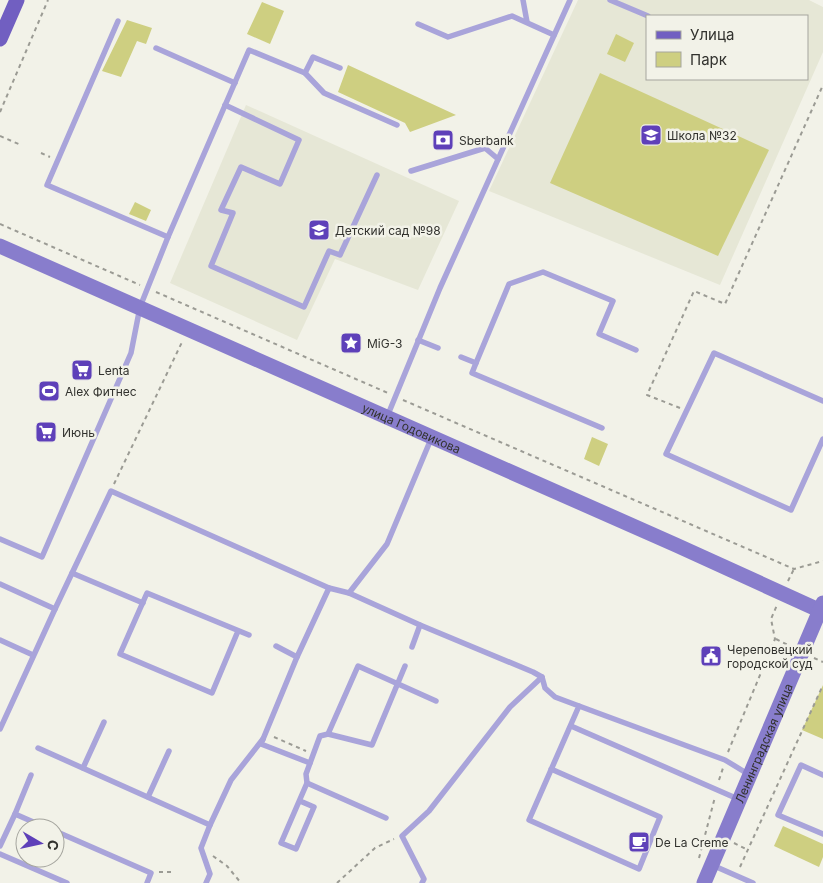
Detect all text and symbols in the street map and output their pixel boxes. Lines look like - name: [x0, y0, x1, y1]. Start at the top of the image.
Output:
- legend: [646, 15, 808, 80]
- text: Улица: [690, 25, 734, 44]
- text: Парк: [690, 50, 727, 69]
- school or university icon: Школа №32: [639, 123, 663, 147]
- bank icon: Sberbank: [431, 128, 455, 152]
- place label: Школа №32: [667, 128, 737, 143]
- place label: Sberbank: [459, 133, 514, 148]
- school or university icon: Детский сад №98: [307, 218, 331, 242]
- place label: Детский сад №98: [335, 223, 441, 238]
- place icon: MiG-3: [339, 331, 363, 355]
- place label: MiG-3: [367, 336, 403, 351]
- supermarket icon: Lenta: [70, 358, 94, 382]
- place label: Lenta: [98, 363, 130, 378]
- sports icon: Alex Фитнес: [37, 379, 61, 403]
- place label: Alex Фитнес: [65, 384, 137, 399]
- street label: улица Годовикова: [360, 400, 463, 456]
- supermarket icon: Июнь: [34, 420, 58, 444]
- place label: Июнь: [62, 425, 95, 440]
- place label: Череповецкий городской суд: [727, 642, 813, 671]
- public building icon: Череповецкий городской суд: [699, 644, 723, 668]
- street label: Ленинградская улица: [731, 681, 796, 805]
- north arrow: [15, 818, 65, 868]
- cafe icon: De La Creme: [627, 830, 651, 854]
- place label: De La Creme: [655, 835, 729, 850]
- text: С: [44, 839, 63, 852]

